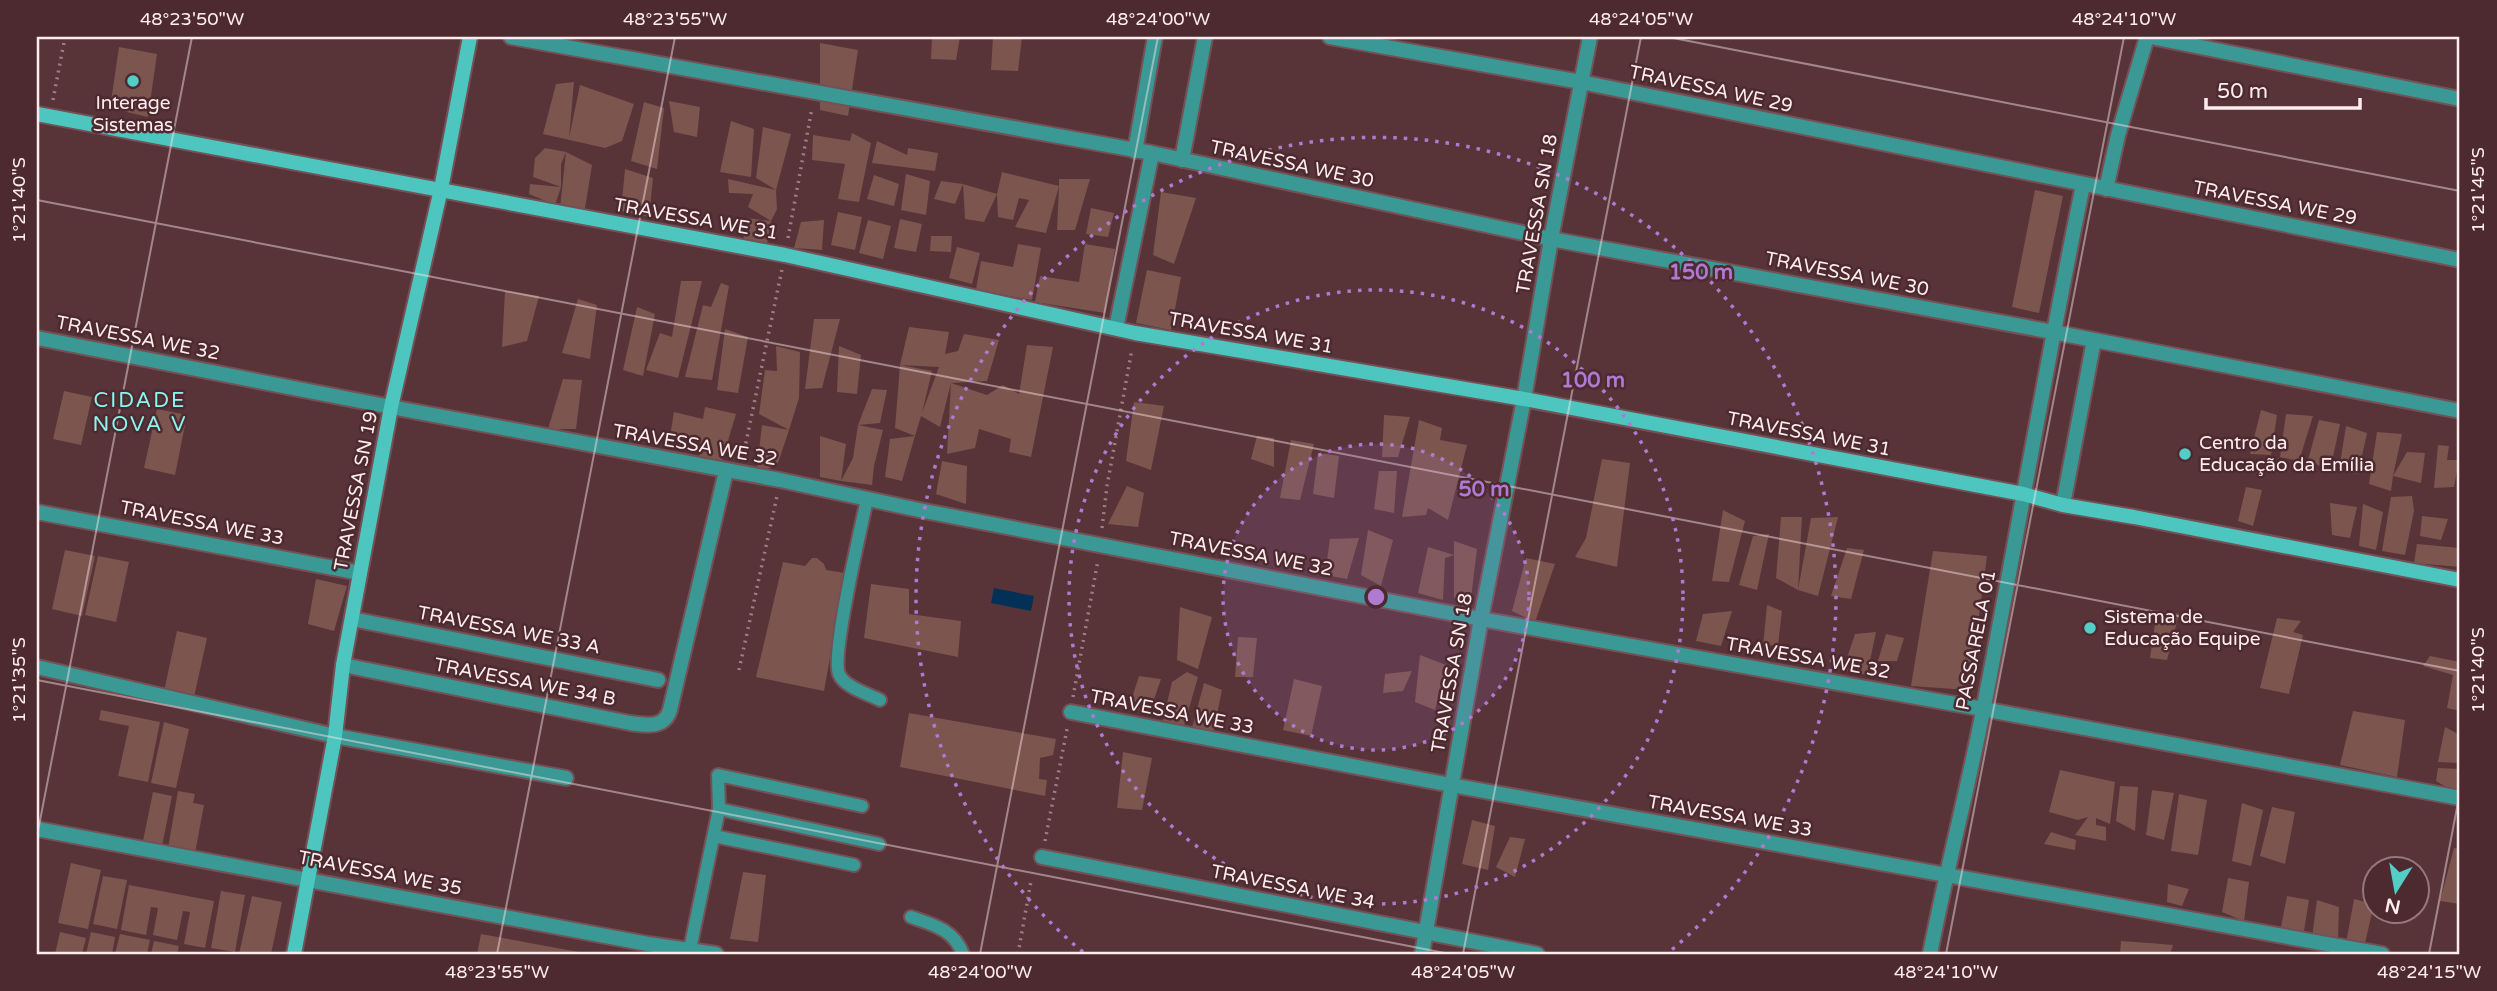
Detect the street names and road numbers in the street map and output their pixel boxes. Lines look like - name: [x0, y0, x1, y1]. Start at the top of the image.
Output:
- street label: TRAVESSA WE 29: [1627, 61, 1795, 117]
- street label: TRAVESSA SN 18: [1512, 132, 1562, 296]
- street label: TRAVESSA WE 30: [1208, 136, 1376, 192]
- street label: TRAVESSA WE 29: [2191, 176, 2359, 230]
- street label: TRAVESSA WE 31: [612, 194, 780, 244]
- street label: TRAVESSA WE 30: [1763, 247, 1931, 301]
- street label: TRAVESSA WE 31: [1167, 308, 1335, 358]
- street label: TRAVESSA WE 32: [54, 311, 222, 365]
- street label: TRAVESSA WE 31: [1725, 407, 1893, 461]
- street label: TRAVESSA SN 19: [330, 409, 382, 573]
- street label: TRAVESSA WE 32: [611, 420, 779, 470]
- street label: TRAVESSA WE 33: [118, 496, 286, 550]
- street label: TRAVESSA WE 32: [1167, 527, 1335, 581]
- street label: PASSARELA 01: [1952, 568, 2000, 712]
- street label: TRAVESSA SN 18: [1427, 591, 1477, 755]
- street label: TRAVESSA WE 33 A: [416, 602, 602, 658]
- street label: TRAVESSA WE 32: [1724, 633, 1892, 683]
- street label: TRAVESSA WE 34 B: [432, 654, 618, 710]
- street label: TRAVESSA WE 33: [1088, 685, 1256, 739]
- street label: TRAVESSA WE 33: [1646, 791, 1814, 841]
- street label: TRAVESSA WE 35: [296, 846, 464, 900]
- street label: TRAVESSA WE 34: [1209, 860, 1377, 914]

